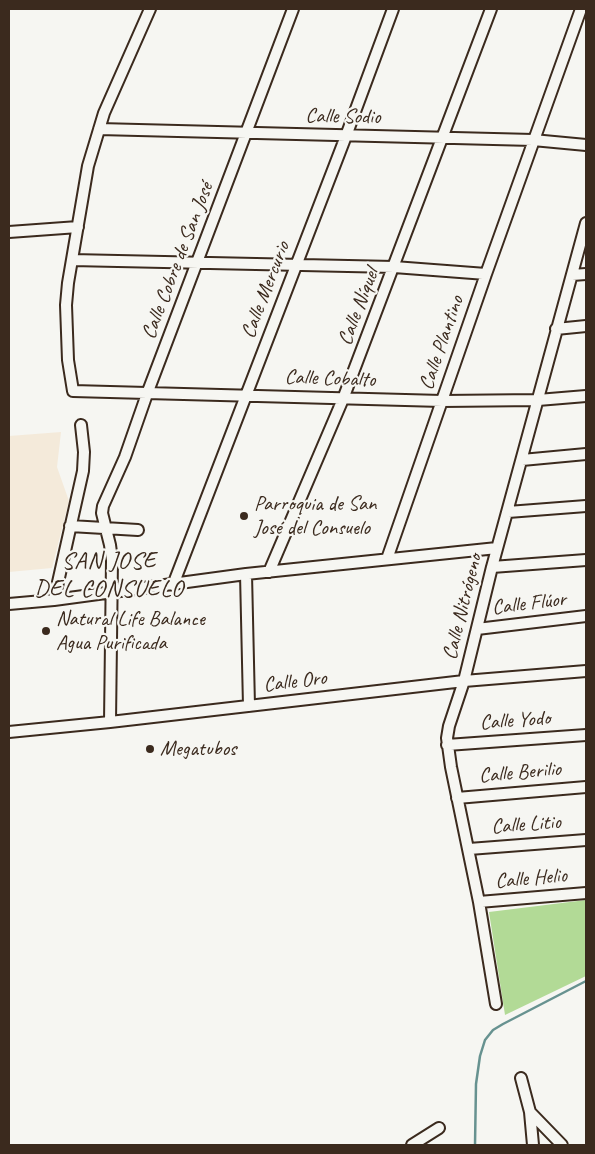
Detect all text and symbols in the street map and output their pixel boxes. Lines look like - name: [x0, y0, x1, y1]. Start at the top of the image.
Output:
- street label: Calle Sodio: [305, 104, 381, 130]
- street label: Calle Cobre de San José: [137, 179, 219, 343]
- street label: Calle Mercurio: [236, 238, 296, 342]
- street label: Calle Níquel: [333, 265, 385, 349]
- street label: Calle Plantino: [414, 293, 470, 393]
- street label: Calle Cobalto: [284, 365, 376, 393]
- place label: Parroquia de San José del Consuelo: [254, 491, 377, 541]
- marker: Parroquia de San José del Consuelo: [238, 510, 250, 522]
- district label: SAN JOSE DEL CONSUELO: [33, 548, 185, 604]
- street label: Calle Nitrógeno: [438, 552, 488, 662]
- street label: Calle Flúor: [491, 587, 567, 621]
- place label: Natural Life Balance Agua Purificada: [56, 606, 205, 656]
- marker: Natural Life Balance Agua Purificada: [40, 625, 52, 637]
- street label: Calle Oro: [262, 666, 328, 698]
- street label: Calle Yodo: [479, 706, 551, 736]
- place label: Megatubos: [160, 736, 236, 762]
- marker: Megatubos: [144, 743, 156, 755]
- street label: Calle Berilio: [478, 757, 562, 789]
- street label: Calle Litio: [490, 810, 562, 840]
- street label: Calle Helio: [494, 863, 568, 895]

